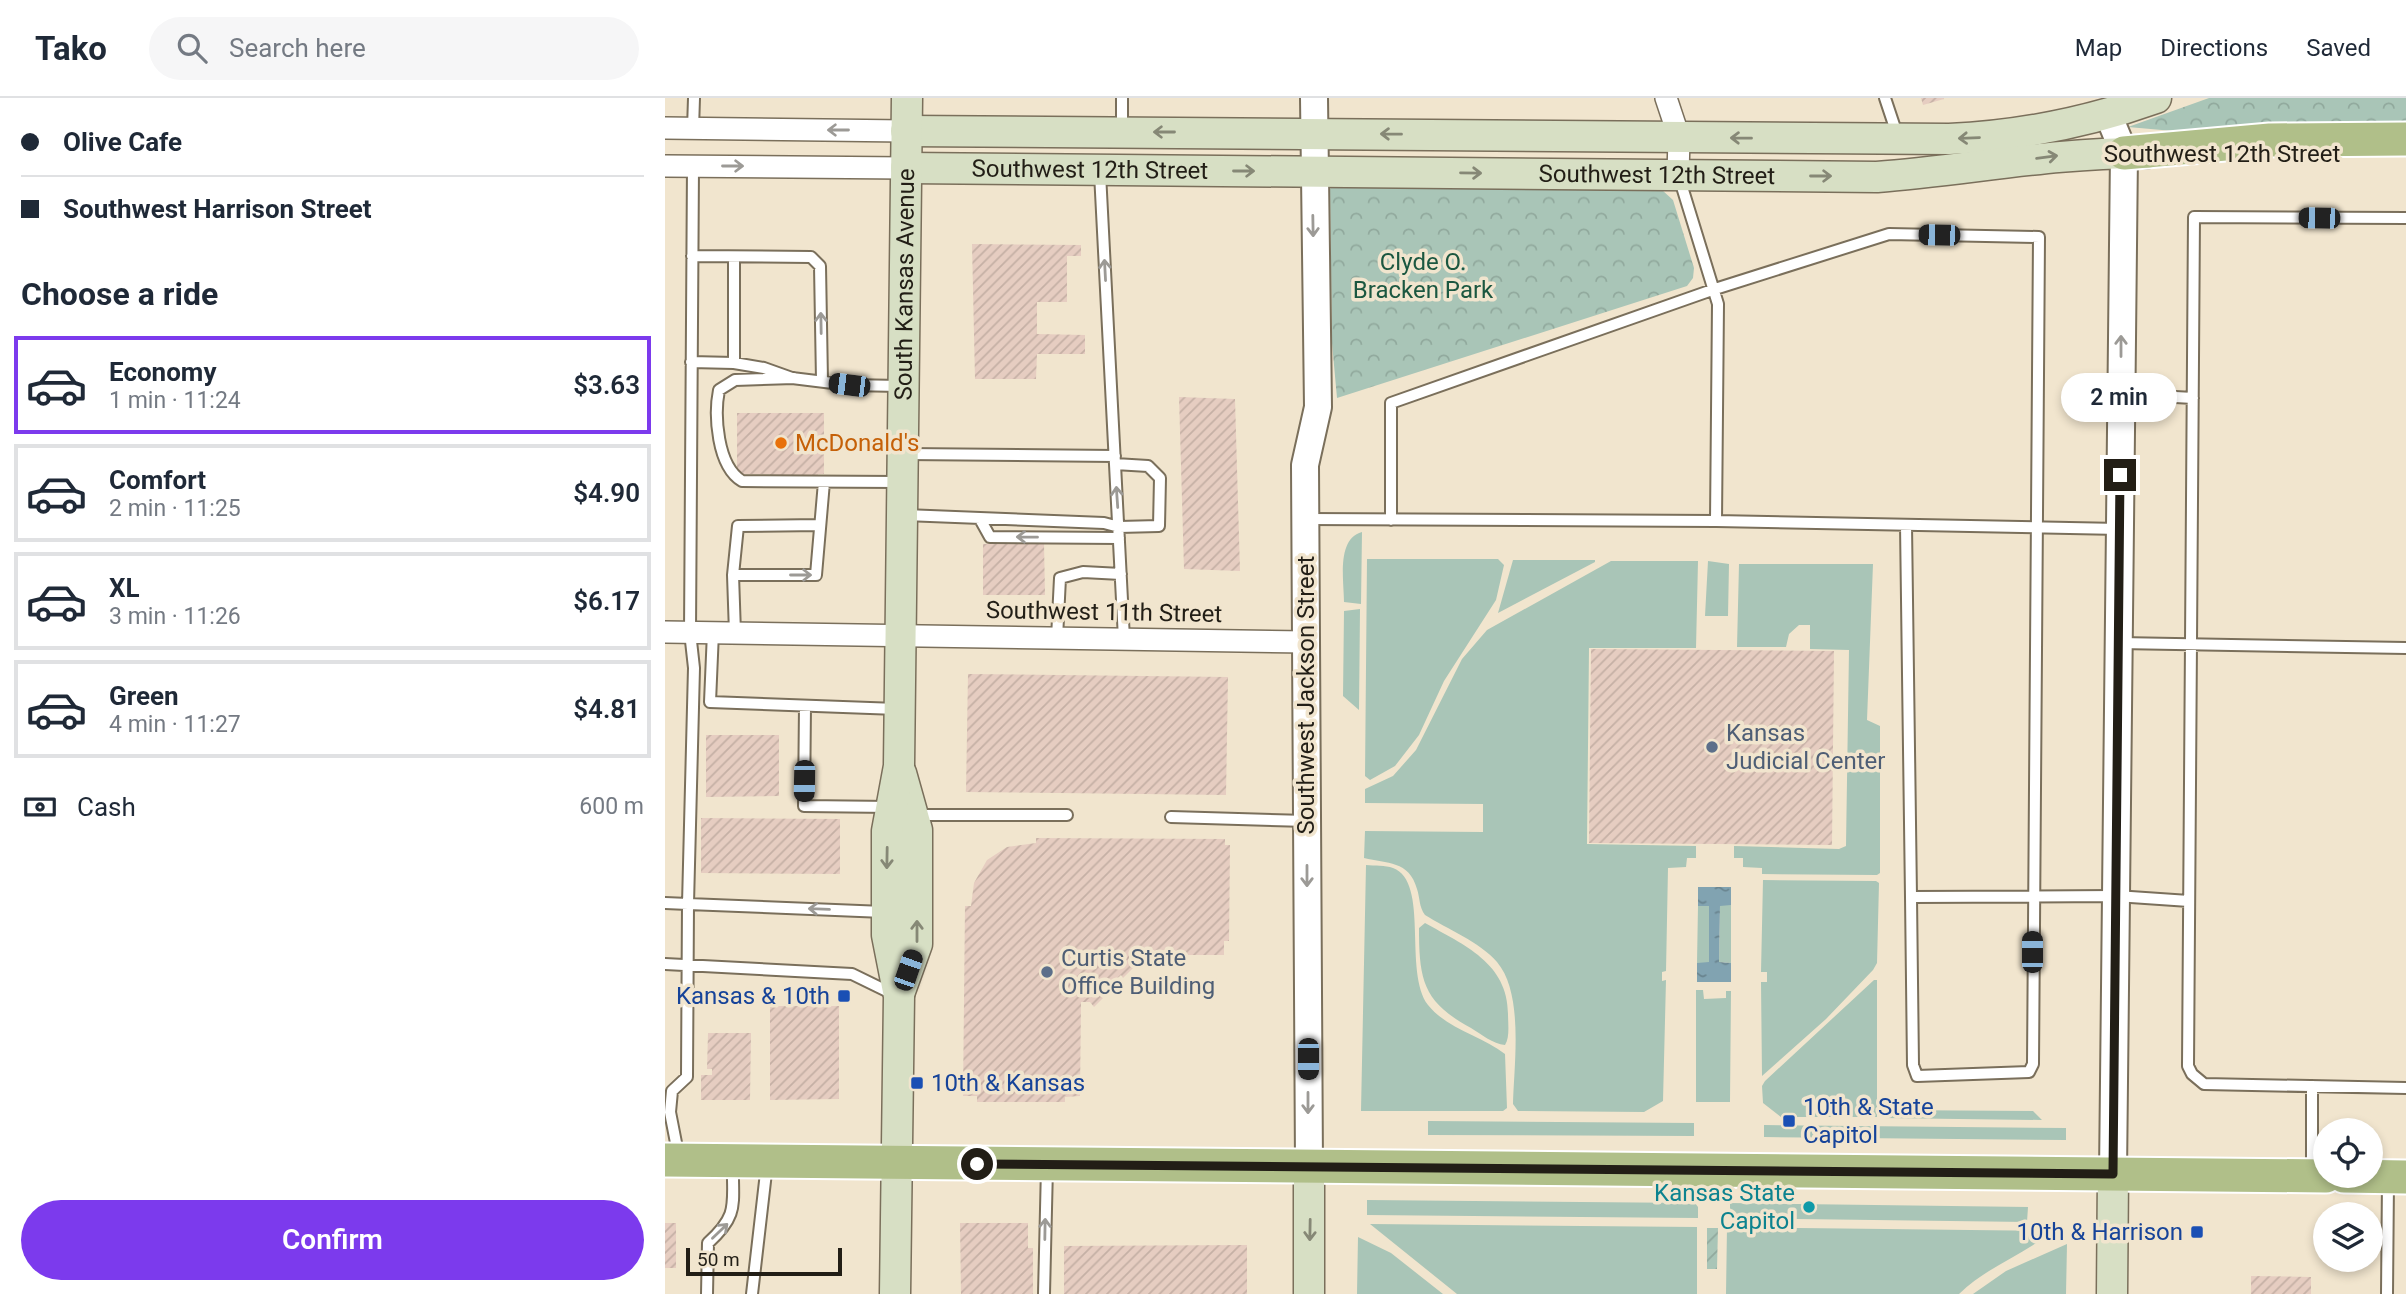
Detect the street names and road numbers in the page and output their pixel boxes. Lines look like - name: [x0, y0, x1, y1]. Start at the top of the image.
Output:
- street label: Southwest 12th Street: [2104, 140, 2340, 168]
- street label: Southwest 12th Street: [972, 155, 1209, 185]
- street label: Southwest 12th Street: [1539, 160, 1776, 190]
- street label: South Kansas Avenue: [889, 168, 920, 400]
- street label: Southwest Jackson Street: [1292, 555, 1320, 834]
- street label: Southwest 11th Street: [986, 596, 1223, 628]

